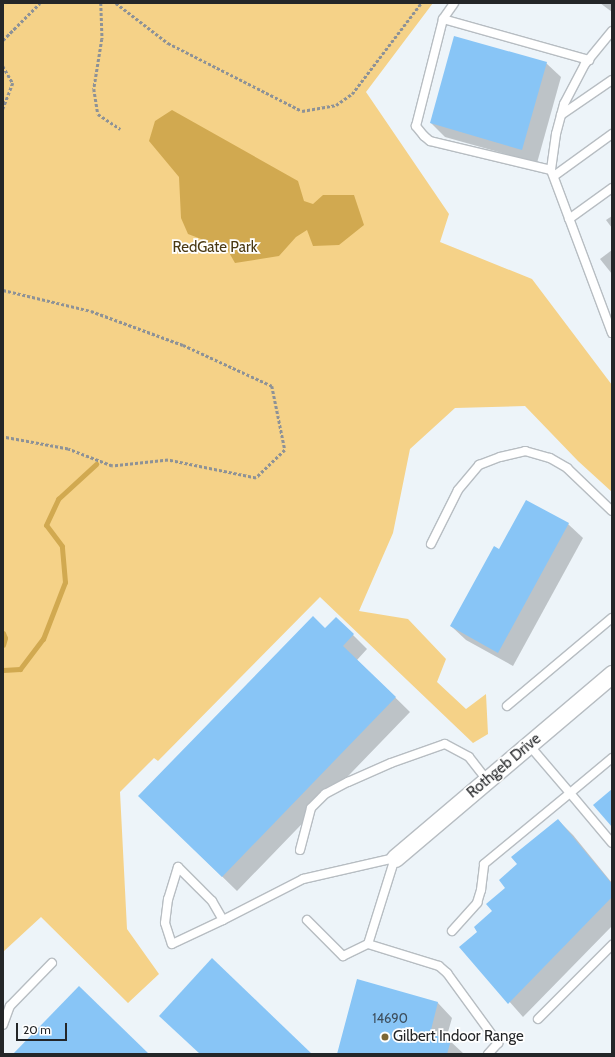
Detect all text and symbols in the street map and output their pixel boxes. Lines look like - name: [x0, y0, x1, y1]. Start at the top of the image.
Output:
- park label: RedGate Park: [173, 239, 257, 257]
- street label: Rothgeb Drive: [464, 730, 544, 802]
- house number: 14690: [372, 1010, 408, 1026]
- scale bar: [18, 1015, 69, 1041]
- text: 20 m: [23, 1022, 51, 1037]
- place label: Gilbert Indoor Range: [393, 1028, 524, 1046]
- marker: Gilbert Indoor Range: [380, 1032, 390, 1042]

